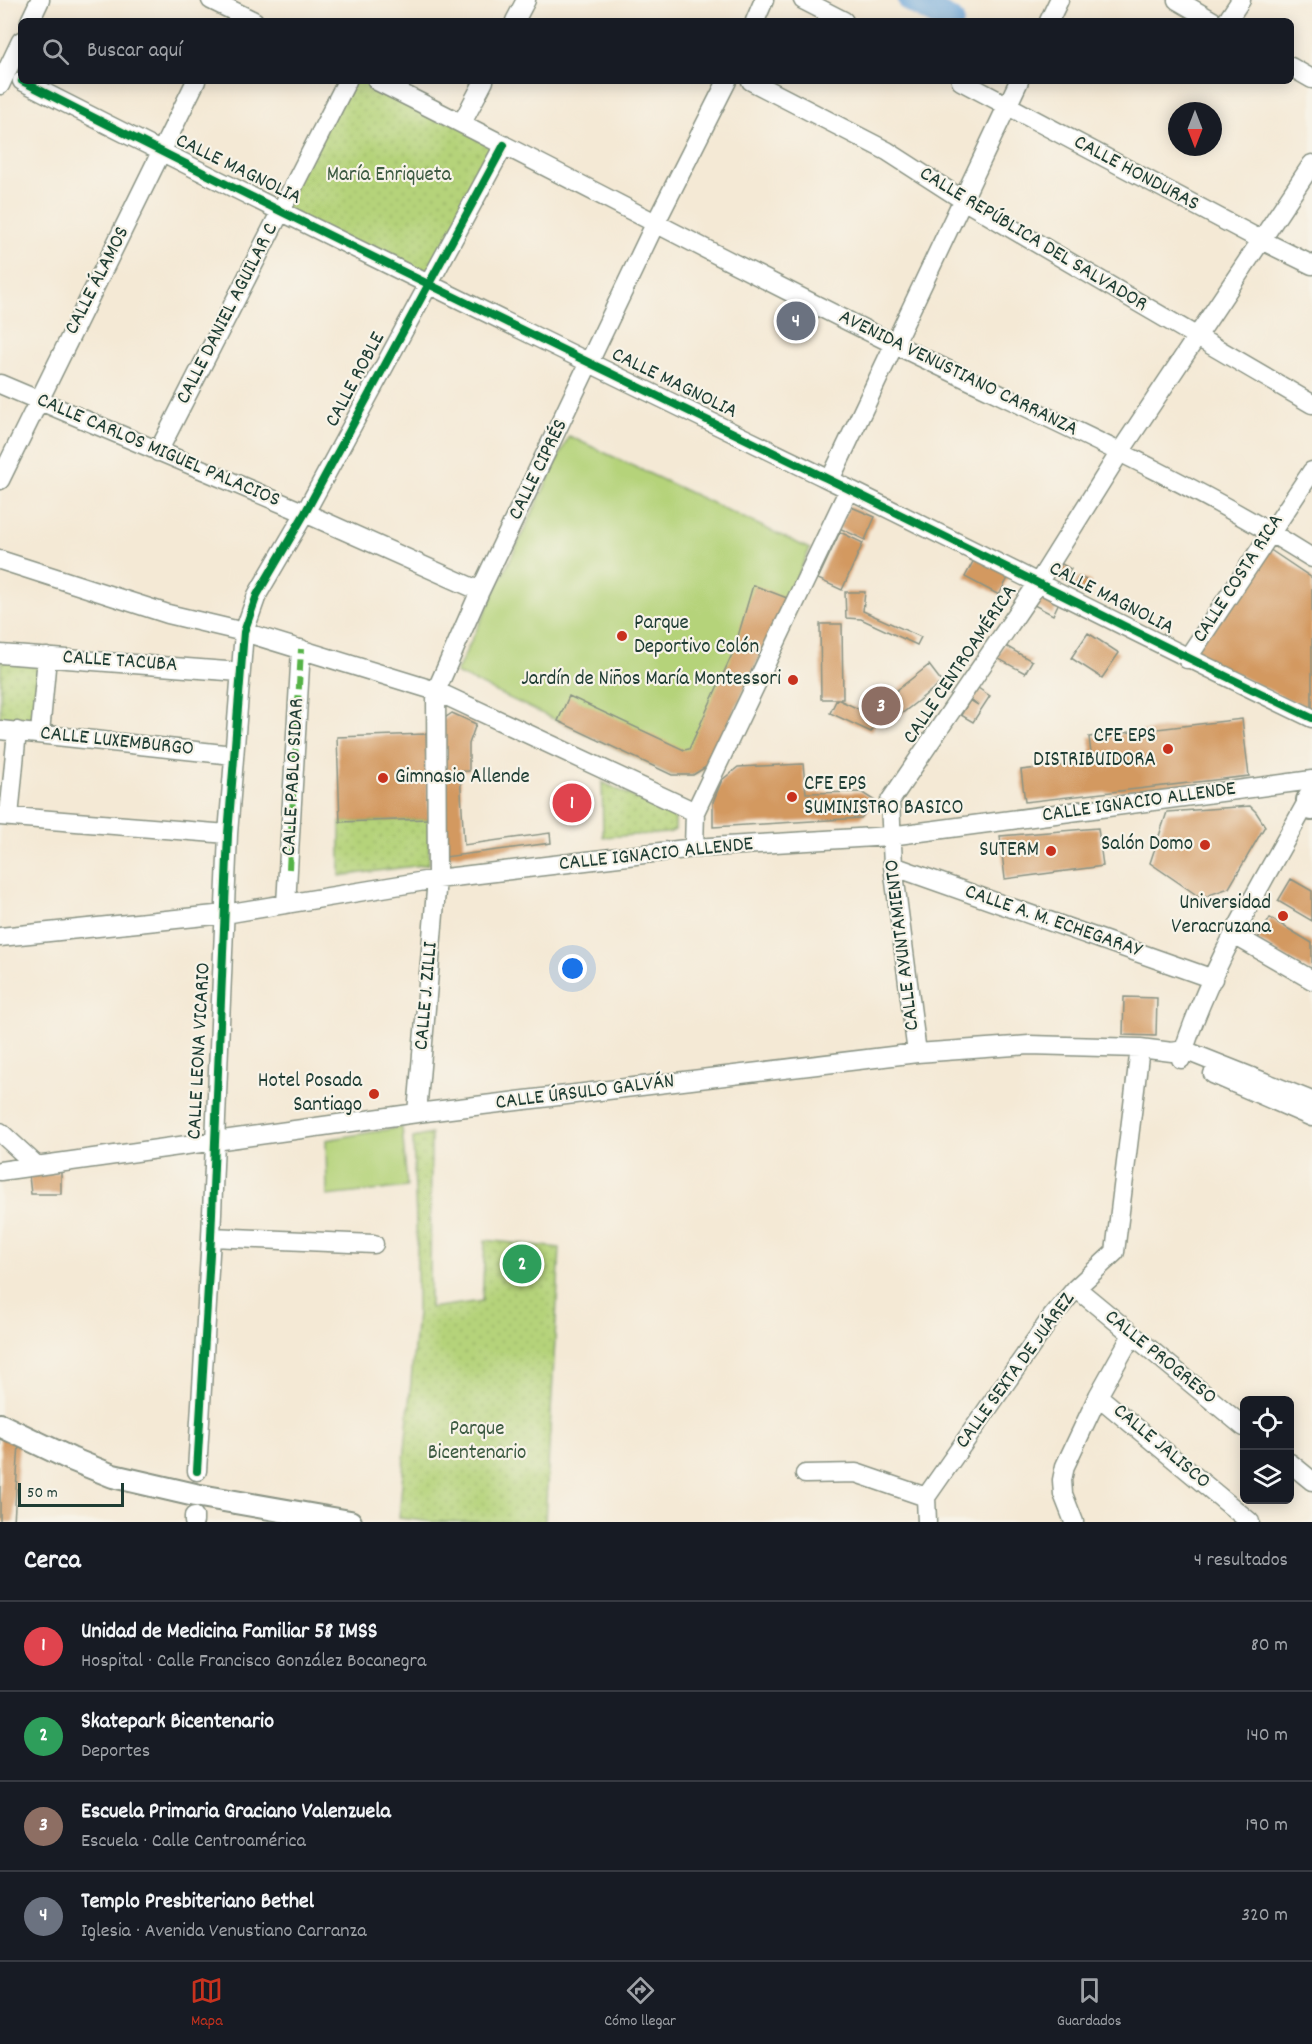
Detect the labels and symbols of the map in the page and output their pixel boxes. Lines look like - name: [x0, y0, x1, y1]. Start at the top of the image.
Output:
- north arrow: [1168, 102, 1222, 156]
- street label: CALLE MAGNOLIA: [170, 127, 306, 213]
- street label: CALLE HONDURAS: [1068, 128, 1204, 220]
- street label: CALLE REPÚBLICA DEL SALVADOR: [913, 160, 1153, 320]
- park label: María Enriqueta: [327, 161, 452, 191]
- street label: CALLE DANIEL AGUILAR C: [169, 218, 287, 410]
- street label: CALLE ÁLAMOS: [58, 222, 138, 340]
- pin: 4: [776, 298, 816, 344]
- street label: AVENIDA VENUSTIANO CARRANZA: [833, 303, 1083, 445]
- street label: CALLE ROBLE: [318, 327, 394, 433]
- street label: CALLE MAGNOLIA: [606, 341, 742, 427]
- street label: CALLE CARLOS MIGUEL PALACIOS: [32, 386, 284, 516]
- street label: CALLE CIPRÉS: [502, 415, 576, 525]
- street label: CALLE COSTA RICA: [1186, 509, 1292, 649]
- street label: CALLE MAGNOLIA: [1043, 555, 1179, 643]
- street label: CALLE CENTROAMÉRICA: [896, 579, 1026, 751]
- place label: Parque Deportivo Colón: [634, 609, 759, 663]
- marker: Parque Deportivo Colón: [615, 629, 629, 643]
- street label: CALLE TACUBA: [62, 643, 178, 681]
- place label: Jardín de Niños María Montessori: [521, 665, 781, 695]
- marker: Jardín de Niños María Montessori: [786, 673, 800, 687]
- pin: 3: [862, 684, 900, 728]
- street label: CALLE PABLO SIDAR: [275, 697, 313, 857]
- street label: CALLE LUXEMBURGO: [39, 719, 195, 765]
- place label: CFE EPS DISTRIBUIDORA: [1033, 722, 1156, 776]
- marker: CFE EPS DISTRIBUIDORA: [1161, 742, 1175, 756]
- place label: Gimnasio Allende: [395, 763, 530, 793]
- place label: CFE EPS SUMINISTRO BASICO: [804, 770, 963, 824]
- marker: Gimnasio Allende: [376, 771, 390, 785]
- street label: CALLE IGNACIO ALLENDE: [1040, 775, 1238, 831]
- pin: 1: [552, 780, 592, 826]
- marker: CFE EPS SUMINISTRO BASICO: [785, 790, 799, 804]
- street label: CALLE IGNACIO ALLENDE: [557, 830, 755, 880]
- place label: Salón Domo: [1101, 830, 1193, 860]
- place label: SUTERM: [979, 836, 1039, 866]
- marker: Salón Domo: [1198, 838, 1212, 852]
- marker: SUTERM: [1044, 844, 1058, 858]
- street label: CALLE AYUNTAMIENTO: [878, 858, 928, 1032]
- street label: CALLE A. M. ECHEGARAY: [960, 878, 1147, 967]
- place label: Universidad Veracruzana: [1171, 889, 1272, 943]
- marker: Universidad Veracruzana: [1276, 909, 1290, 923]
- street label: CALLE J. ZILLI: [407, 940, 447, 1051]
- your location: [558, 954, 587, 983]
- street label: CALLE LEONA VICARIO: [180, 962, 220, 1140]
- place label: Hotel Posada Santiago: [258, 1067, 363, 1121]
- street label: CALLE ÚRSULO GALVÁN: [494, 1067, 676, 1119]
- marker: Hotel Posada Santiago: [367, 1087, 381, 1101]
- pin: 2: [502, 1242, 542, 1286]
- street label: CALLE SEXTA DE JUÁREZ: [949, 1286, 1084, 1455]
- street label: CALLE PROGRESO: [1097, 1303, 1223, 1413]
- street label: CALLE JALISCO: [1106, 1397, 1216, 1497]
- park label: Parque Bicentenario: [428, 1415, 526, 1469]
- scale bar: [18, 1480, 124, 1508]

